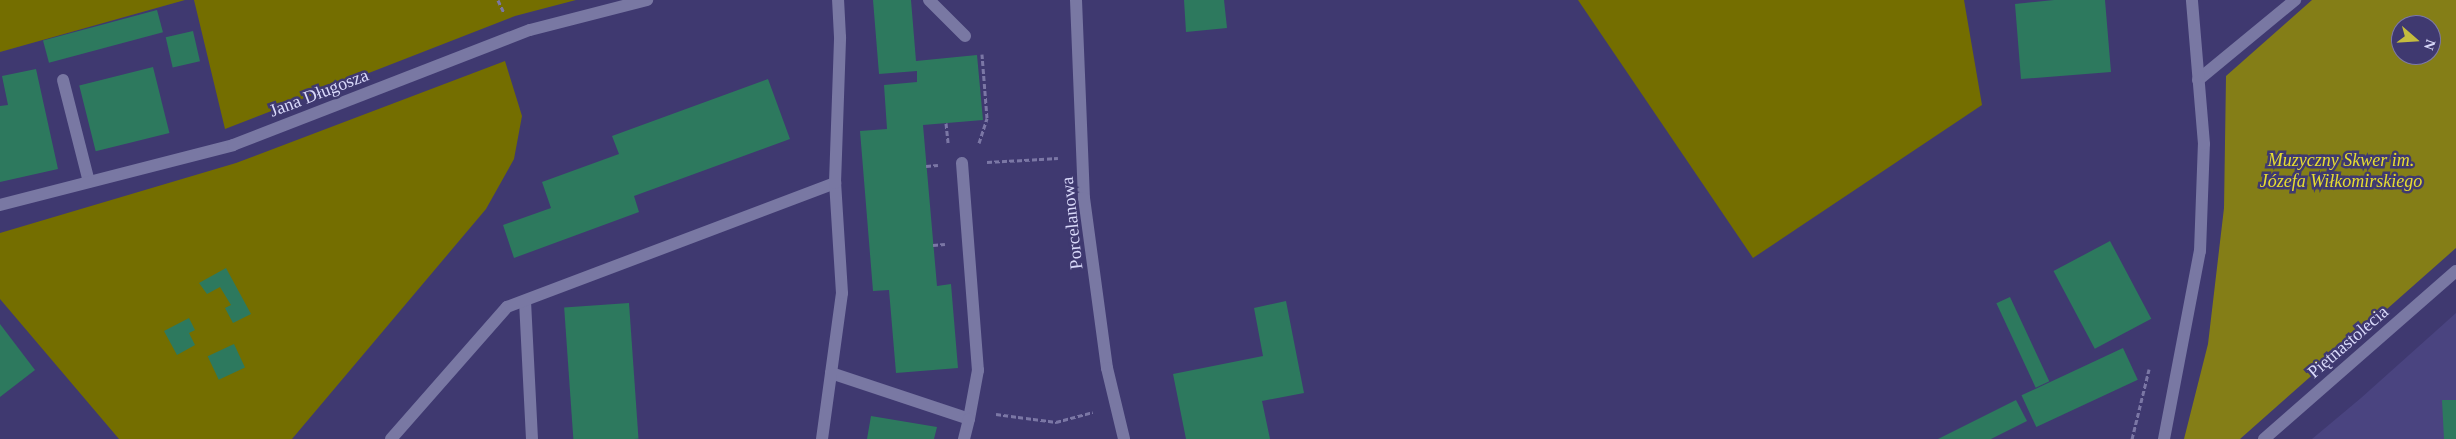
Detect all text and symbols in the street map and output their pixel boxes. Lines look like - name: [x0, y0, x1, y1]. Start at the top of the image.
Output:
- north arrow: [2391, 15, 2441, 65]
- text: N: [2421, 37, 2438, 52]
- street label: Jana Długosza: [266, 64, 372, 122]
- park label: Muzyczny Skwer im. Józefa Wiłkomirskiego: [2260, 150, 2422, 192]
- street label: Porcelanowa: [1056, 176, 1088, 270]
- street label: Piętnastolecia: [2303, 301, 2393, 383]

